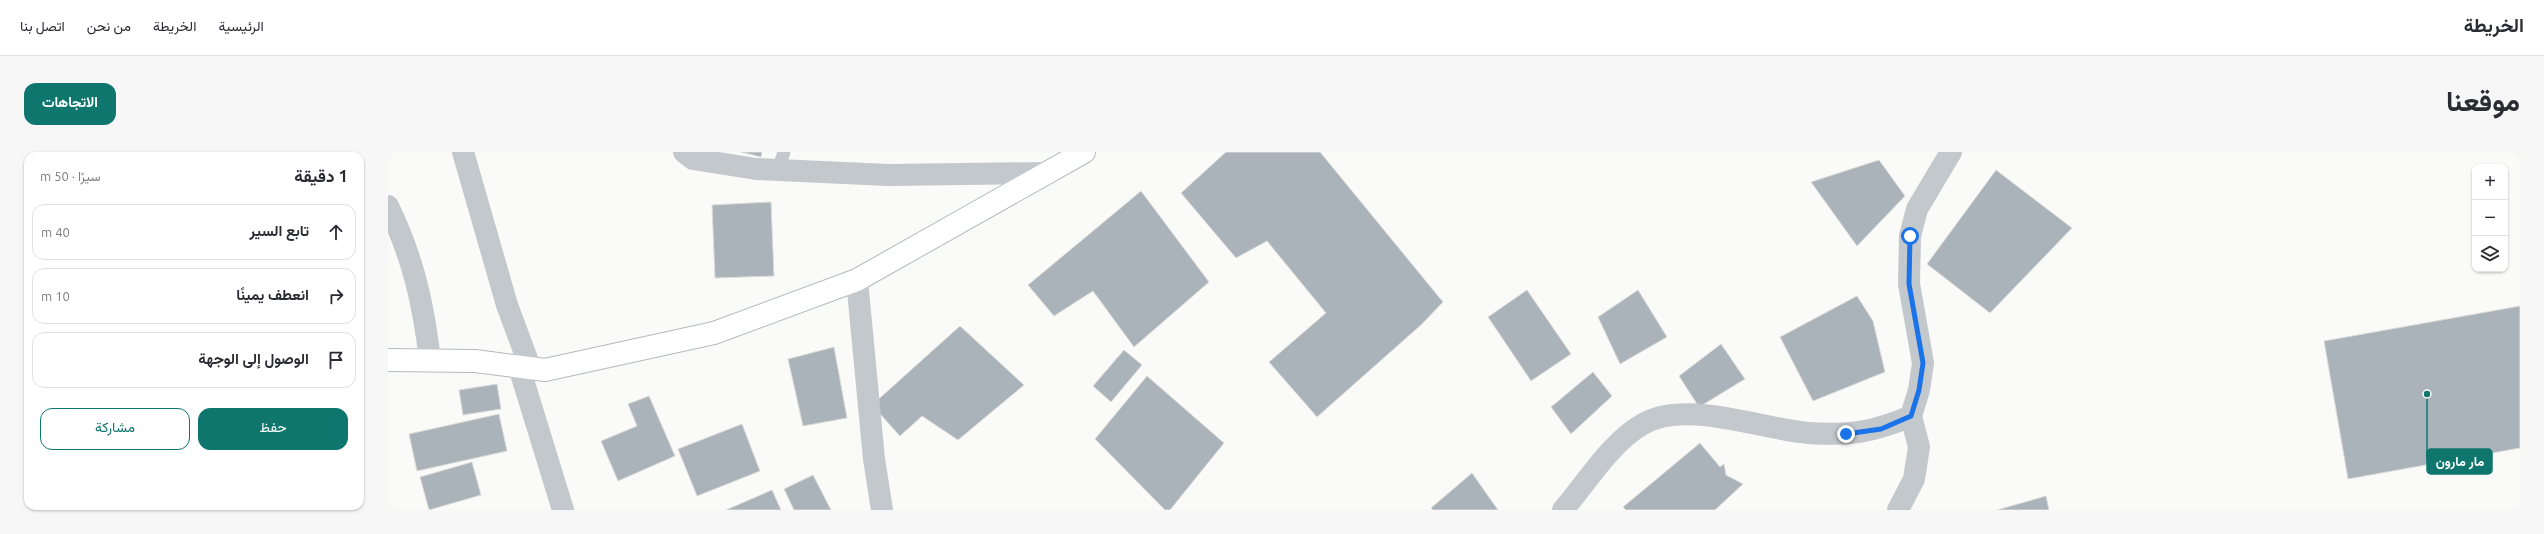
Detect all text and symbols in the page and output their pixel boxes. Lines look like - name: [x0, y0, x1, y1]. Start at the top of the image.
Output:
- text: الخريطة: [2464, 14, 2524, 36]
- text: اتصل بنا: [20, 18, 65, 34]
- text: من نحن: [87, 18, 131, 34]
- text: الخريطة: [153, 18, 196, 34]
- text: الرئيسية: [218, 18, 264, 34]
- button: الاتجاهات: [24, 83, 116, 125]
- text: موقعنا: [2446, 85, 2520, 116]
- map controls: [2472, 164, 2508, 272]
- button: +: [2472, 164, 2508, 200]
- text: 1 دقيقة: [294, 166, 348, 185]
- text: سيرًا · 50 m: [40, 169, 101, 183]
- button: −: [2472, 200, 2508, 236]
- icon: ahead: [325, 221, 347, 243]
- text: تابع السير: [250, 222, 309, 239]
- text: 40 m: [41, 225, 70, 239]
- route start: [1901, 227, 1919, 245]
- button: layers: [2472, 236, 2508, 272]
- icon: right: [325, 285, 347, 307]
- text: انعطف يمينًا: [236, 286, 309, 303]
- text: 10 m: [41, 289, 70, 303]
- icon: arrive: [325, 349, 347, 371]
- text: الوصول إلى الوجهة: [198, 350, 309, 367]
- button: مشاركة: [40, 408, 190, 450]
- button: حفظ: [198, 408, 348, 450]
- route end: [1837, 425, 1855, 443]
- callout: مار مارون: [2427, 449, 2492, 474]
- text: مار مارون: [2436, 454, 2484, 470]

